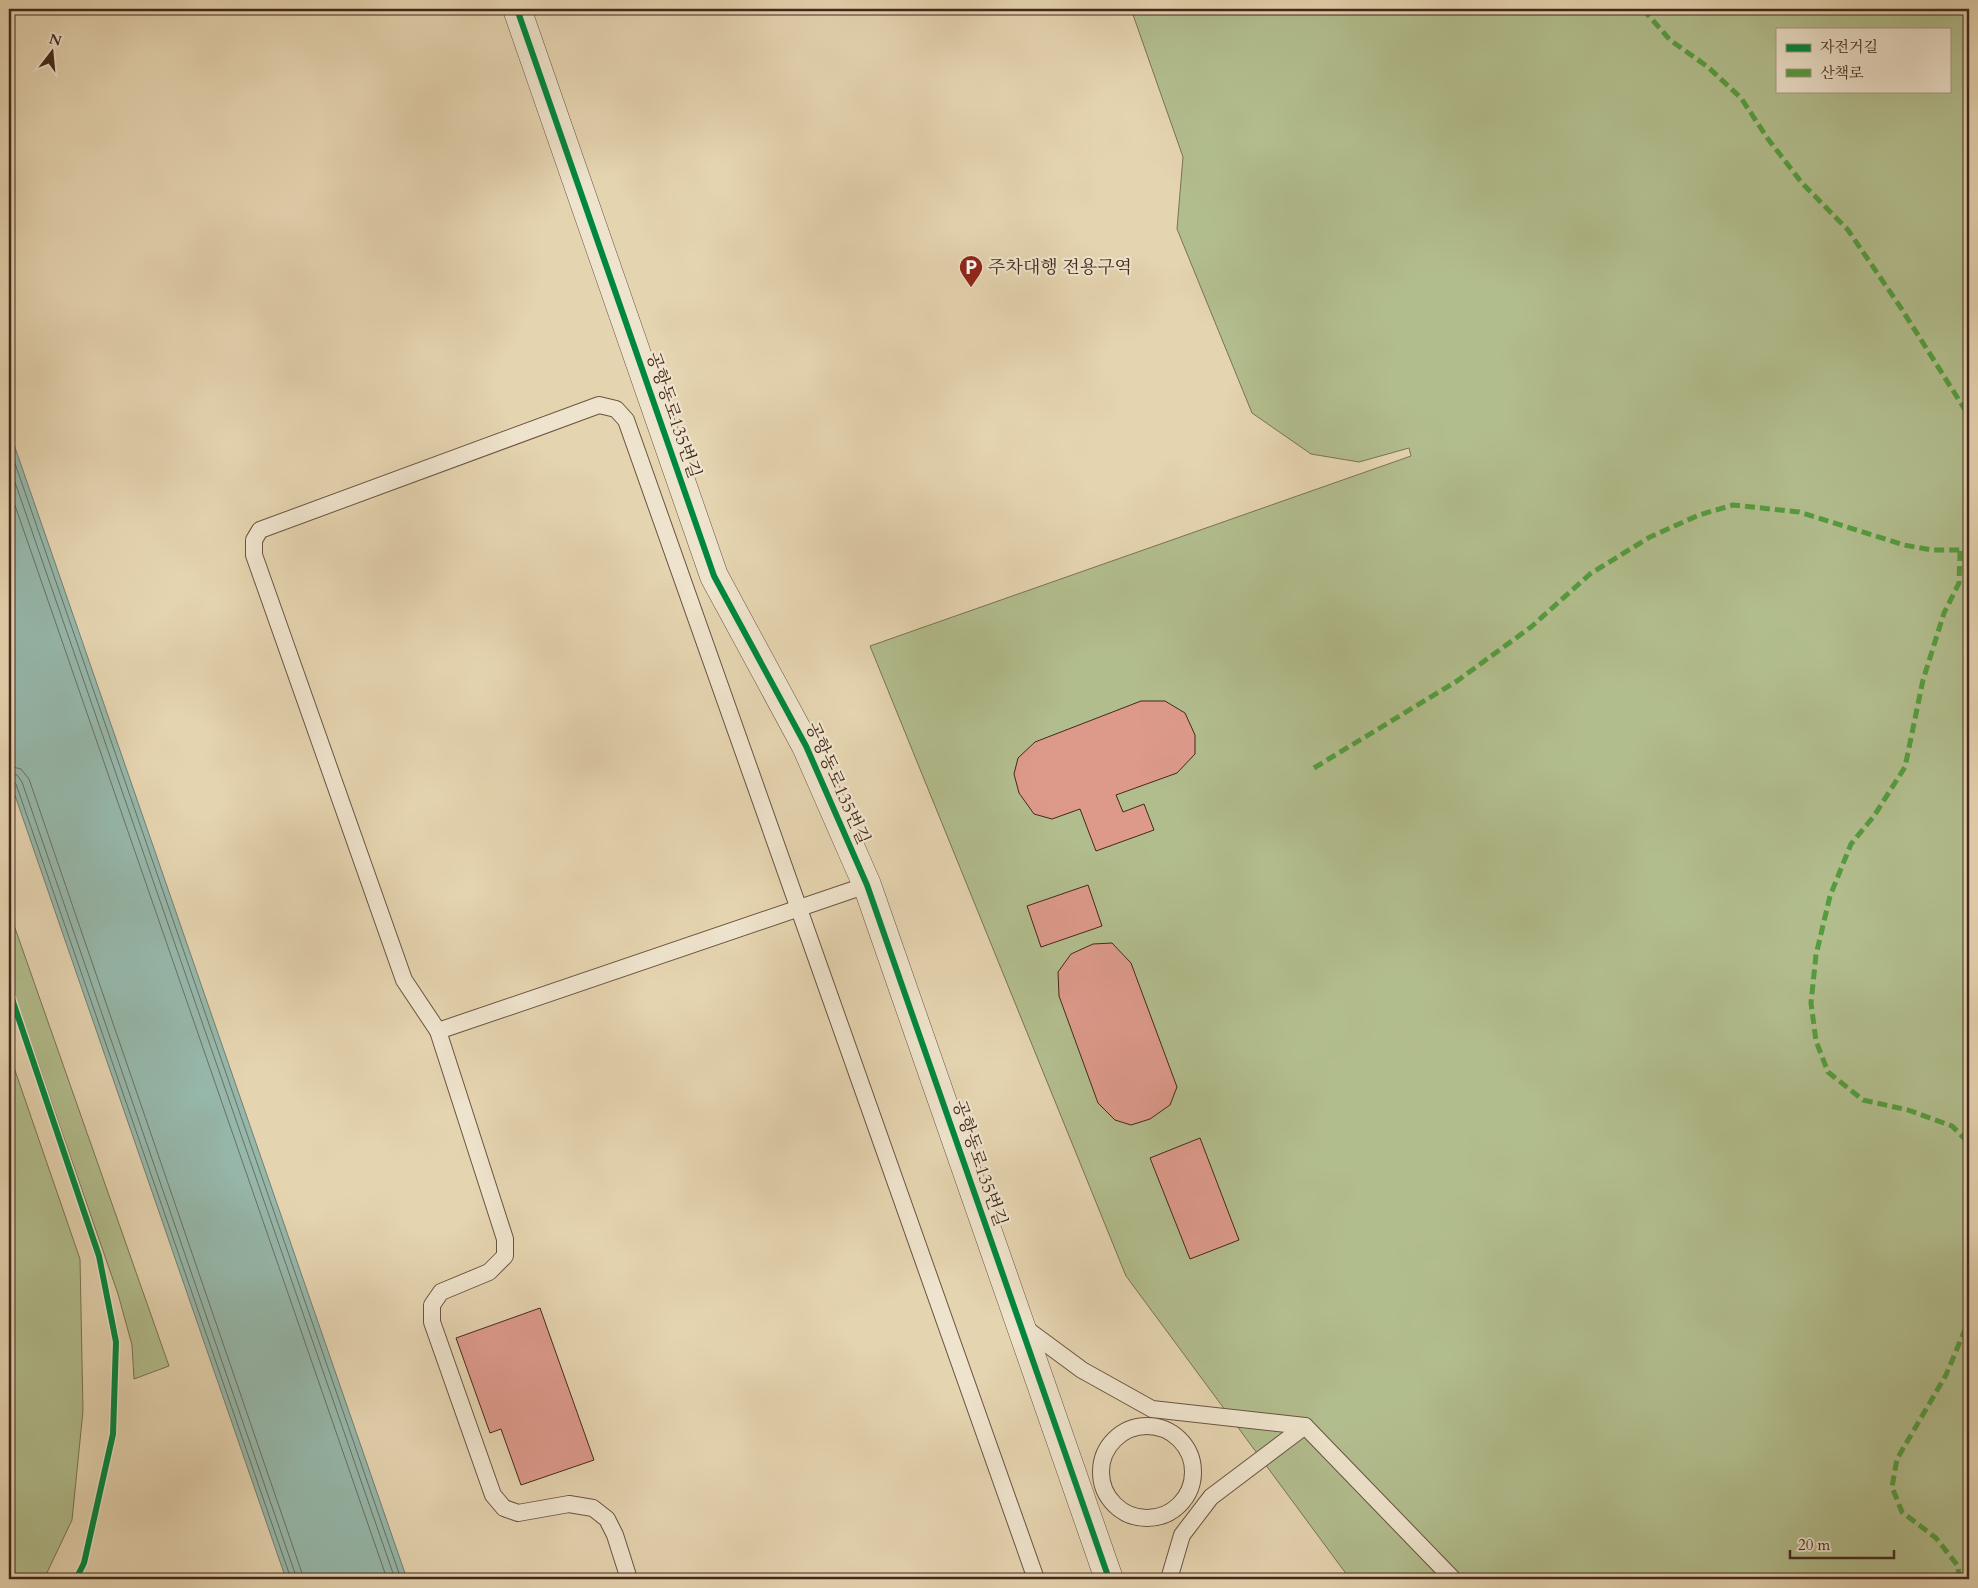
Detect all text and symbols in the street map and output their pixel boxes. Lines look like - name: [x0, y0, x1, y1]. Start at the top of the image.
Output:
- north arrow: [28, 28, 78, 78]
- legend: [1776, 28, 1950, 92]
- text: N: [47, 29, 64, 51]
- text: 자전거길: [1820, 37, 1878, 57]
- text: 산책로: [1820, 63, 1864, 83]
- parking icon: 주차대행 전용구역: [958, 254, 984, 288]
- place label: 주차대행 전용구역: [988, 255, 1132, 280]
- street label: 공항동로135번길: [640, 349, 707, 482]
- street label: 공항동로135번길: [799, 718, 876, 849]
- street label: 공항동로135번길: [946, 1097, 1013, 1230]
- scale bar: [1790, 1528, 1894, 1560]
- text: 20 m: [1798, 1535, 1830, 1555]

